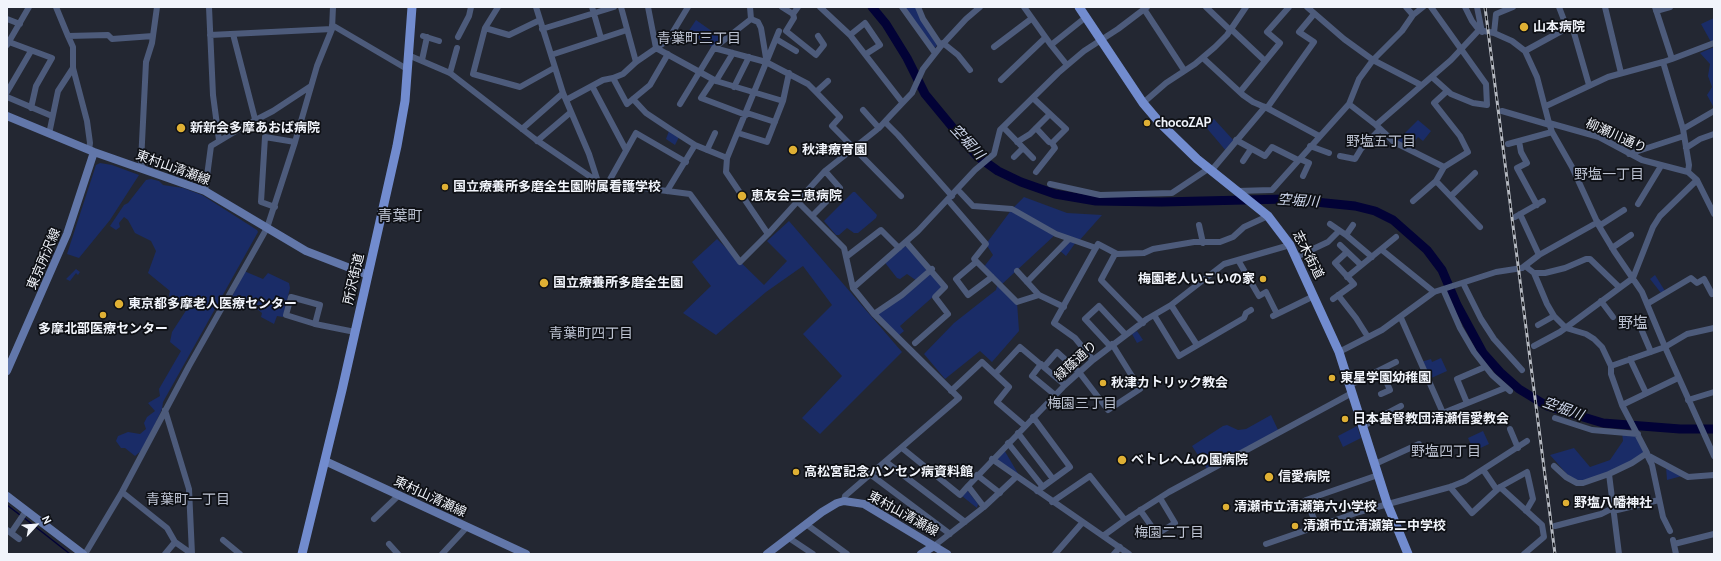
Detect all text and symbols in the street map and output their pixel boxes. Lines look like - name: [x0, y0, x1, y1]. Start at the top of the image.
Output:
- place label: 山本病院: [1533, 19, 1585, 35]
- marker: 山本病院: [1518, 21, 1530, 33]
- district label: 青葉町三丁目: [657, 31, 741, 47]
- place label: chocoZAP: [1155, 115, 1211, 131]
- street label: 柳瀬川通り: [1583, 116, 1649, 156]
- marker: chocoZAP: [1142, 118, 1152, 128]
- place label: 新新会多摩あおば病院: [190, 120, 320, 136]
- water label: 空堀川: [947, 121, 987, 163]
- marker: 新新会多摩あおば病院: [175, 122, 187, 134]
- district label: 野塩五丁目: [1346, 134, 1416, 150]
- place label: 秋津療育園: [802, 142, 867, 158]
- marker: 秋津療育園: [787, 144, 799, 156]
- street label: 東村山清瀬線: [134, 147, 212, 189]
- district label: 野塩一丁目: [1574, 167, 1644, 183]
- place label: 国立療養所多磨全生園附属看護学校: [453, 179, 661, 195]
- marker: 国立療養所多磨全生園附属看護学校: [440, 182, 450, 192]
- place label: 恵友会三恵病院: [751, 188, 842, 204]
- marker: 恵友会三恵病院: [736, 190, 748, 202]
- water label: 空堀川: [1276, 191, 1320, 211]
- district label: 青葉町: [378, 208, 422, 226]
- street label: 東京所沢線: [24, 226, 64, 292]
- street label: 志木街道: [1289, 228, 1327, 282]
- street label: 所沢街道: [341, 252, 367, 306]
- place label: 梅園老人いこいの家: [1138, 271, 1255, 287]
- marker: 梅園老人いこいの家: [1258, 274, 1268, 284]
- place label: 国立療養所多磨全生園: [553, 275, 683, 291]
- marker: 国立療養所多磨全生園: [538, 277, 550, 289]
- place label: 東京都多摩老人医療センター: [128, 296, 297, 312]
- marker: 東京都多摩老人医療センター: [113, 298, 125, 310]
- marker: 多摩北部医療センター: [98, 310, 108, 320]
- district label: 野塩: [1618, 315, 1648, 333]
- place label: 多摩北部医療センター: [38, 321, 168, 337]
- district label: 青葉町四丁目: [549, 326, 633, 342]
- street label: 緑蔭通り: [1051, 338, 1101, 384]
- place label: 東星学園幼稚園: [1340, 370, 1431, 386]
- marker: 東星学園幼稚園: [1327, 373, 1337, 383]
- place label: 秋津カトリック教会: [1111, 375, 1228, 391]
- marker: 秋津カトリック教会: [1098, 378, 1108, 388]
- water label: 空堀川: [1540, 394, 1586, 424]
- district label: 梅園三丁目: [1047, 396, 1117, 412]
- place label: 日本基督教団清瀬信愛教会: [1353, 411, 1509, 427]
- marker: 日本基督教団清瀬信愛教会: [1340, 414, 1350, 424]
- district label: 野塩四丁目: [1411, 444, 1481, 460]
- place label: ベトレヘムの園病院: [1131, 452, 1248, 468]
- marker: ベトレヘムの園病院: [1116, 454, 1128, 466]
- place label: 高松宮記念ハンセン病資料館: [804, 464, 973, 480]
- marker: 高松宮記念ハンセン病資料館: [791, 467, 801, 477]
- place label: 信愛病院: [1278, 469, 1330, 485]
- marker: 信愛病院: [1263, 471, 1275, 483]
- street label: 東村山清瀬線: [391, 473, 469, 521]
- street label: 東村山清瀬線: [865, 488, 941, 540]
- district label: 青葉町一丁目: [146, 492, 230, 508]
- place label: 野塩八幡神社: [1574, 495, 1652, 511]
- marker: 野塩八幡神社: [1561, 498, 1571, 508]
- place label: 清瀬市立清瀬第六小学校: [1234, 499, 1377, 515]
- marker: 清瀬市立清瀬第六小学校: [1221, 502, 1231, 512]
- north arrow: [16, 505, 56, 545]
- text: N: [39, 513, 55, 526]
- place label: 清瀬市立清瀬第二中学校: [1303, 518, 1446, 534]
- marker: 清瀬市立清瀬第二中学校: [1290, 521, 1300, 531]
- district label: 梅園二丁目: [1134, 525, 1204, 541]

